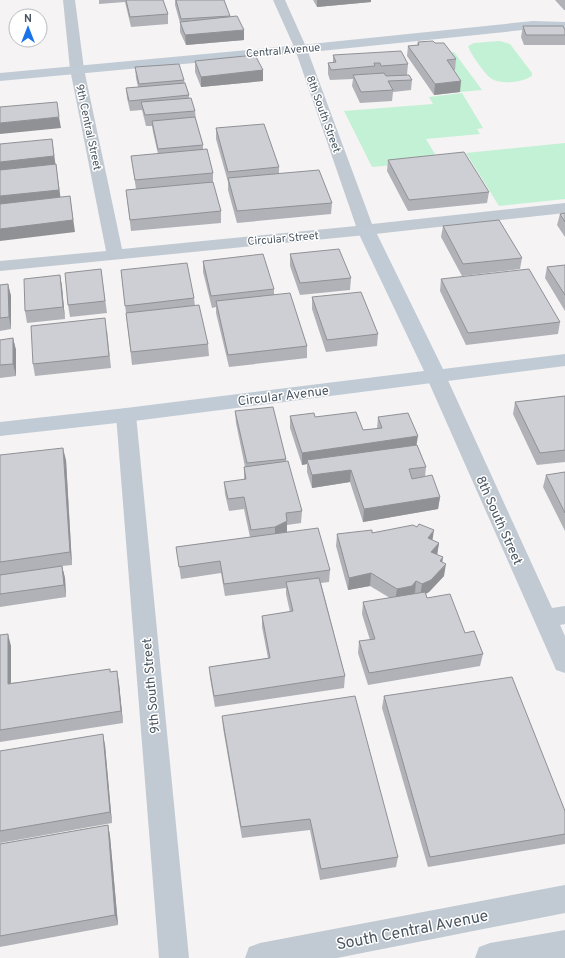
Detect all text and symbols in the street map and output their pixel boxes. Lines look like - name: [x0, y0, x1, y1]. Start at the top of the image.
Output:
- north arrow: [8, 8, 48, 48]
- text: N: [24, 12, 32, 26]
- street label: Central Avenue: [245, 41, 321, 61]
- street label: 8th South Street: [303, 74, 343, 155]
- street label: 9th Central Street: [72, 83, 104, 172]
- street label: Circular Street: [247, 229, 319, 249]
- street label: Circular Avenue: [237, 383, 330, 411]
- street label: 8th South Street: [471, 474, 525, 568]
- street label: 9th South Street: [140, 637, 164, 734]
- street label: South Central Avenue: [335, 906, 490, 955]

